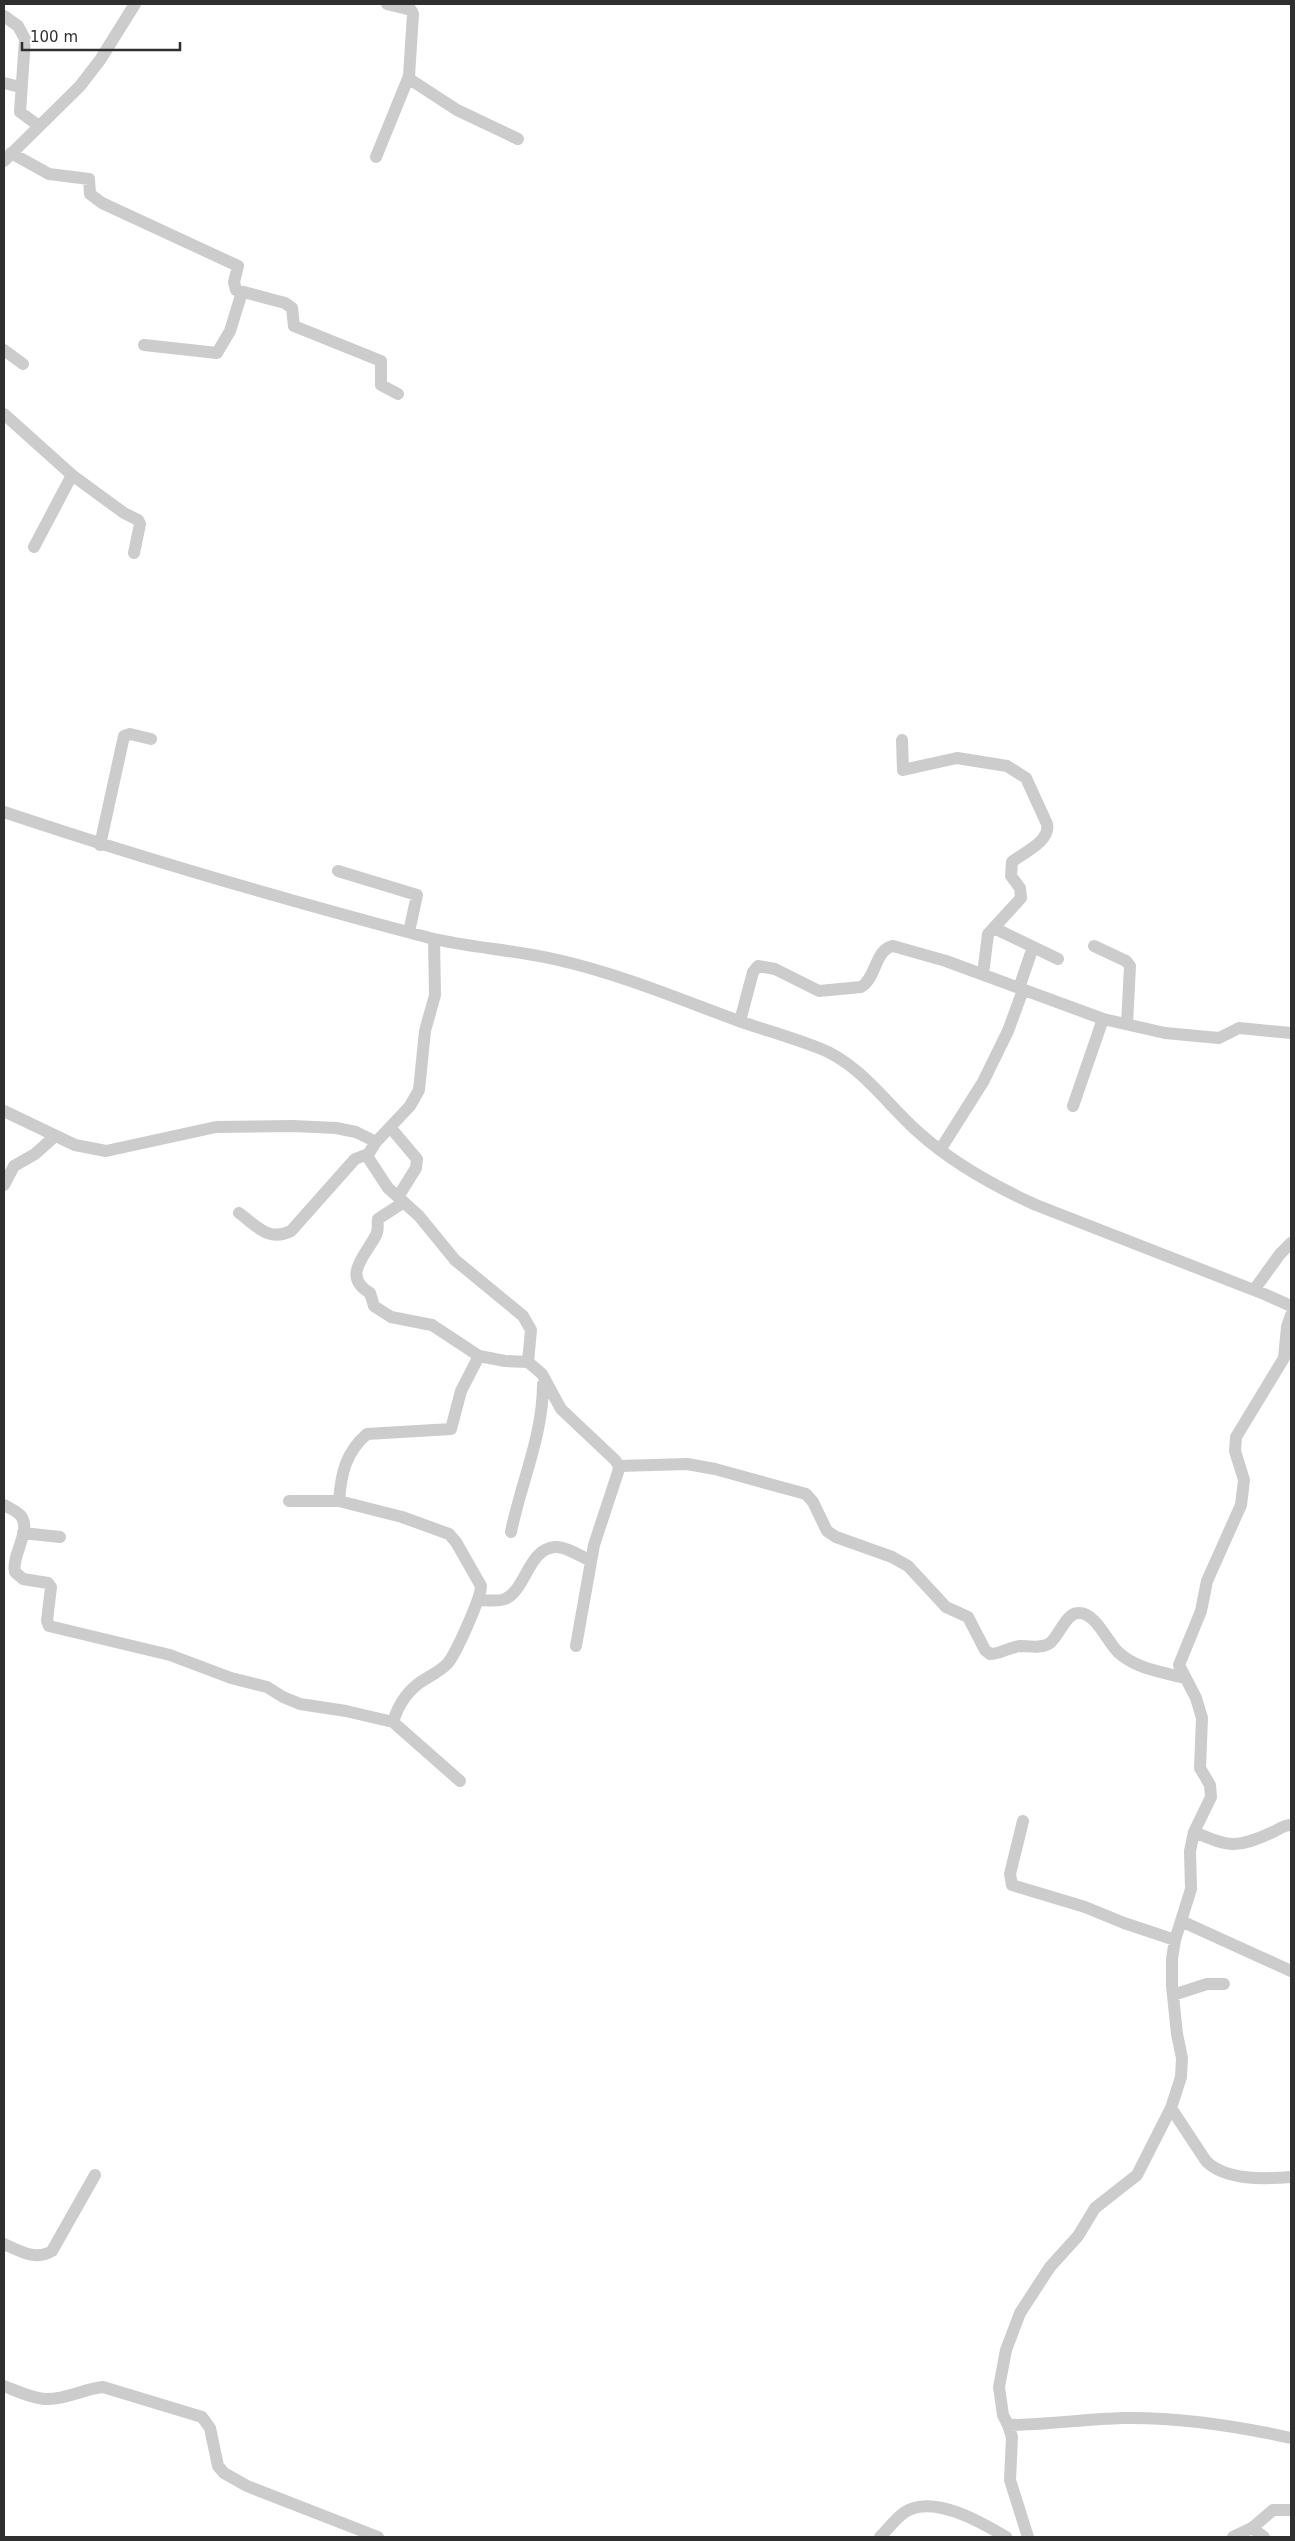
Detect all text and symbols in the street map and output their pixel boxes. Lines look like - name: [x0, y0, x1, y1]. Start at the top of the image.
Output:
- scale bar: [22, 20, 180, 52]
- text: 100 m: [30, 28, 78, 46]

